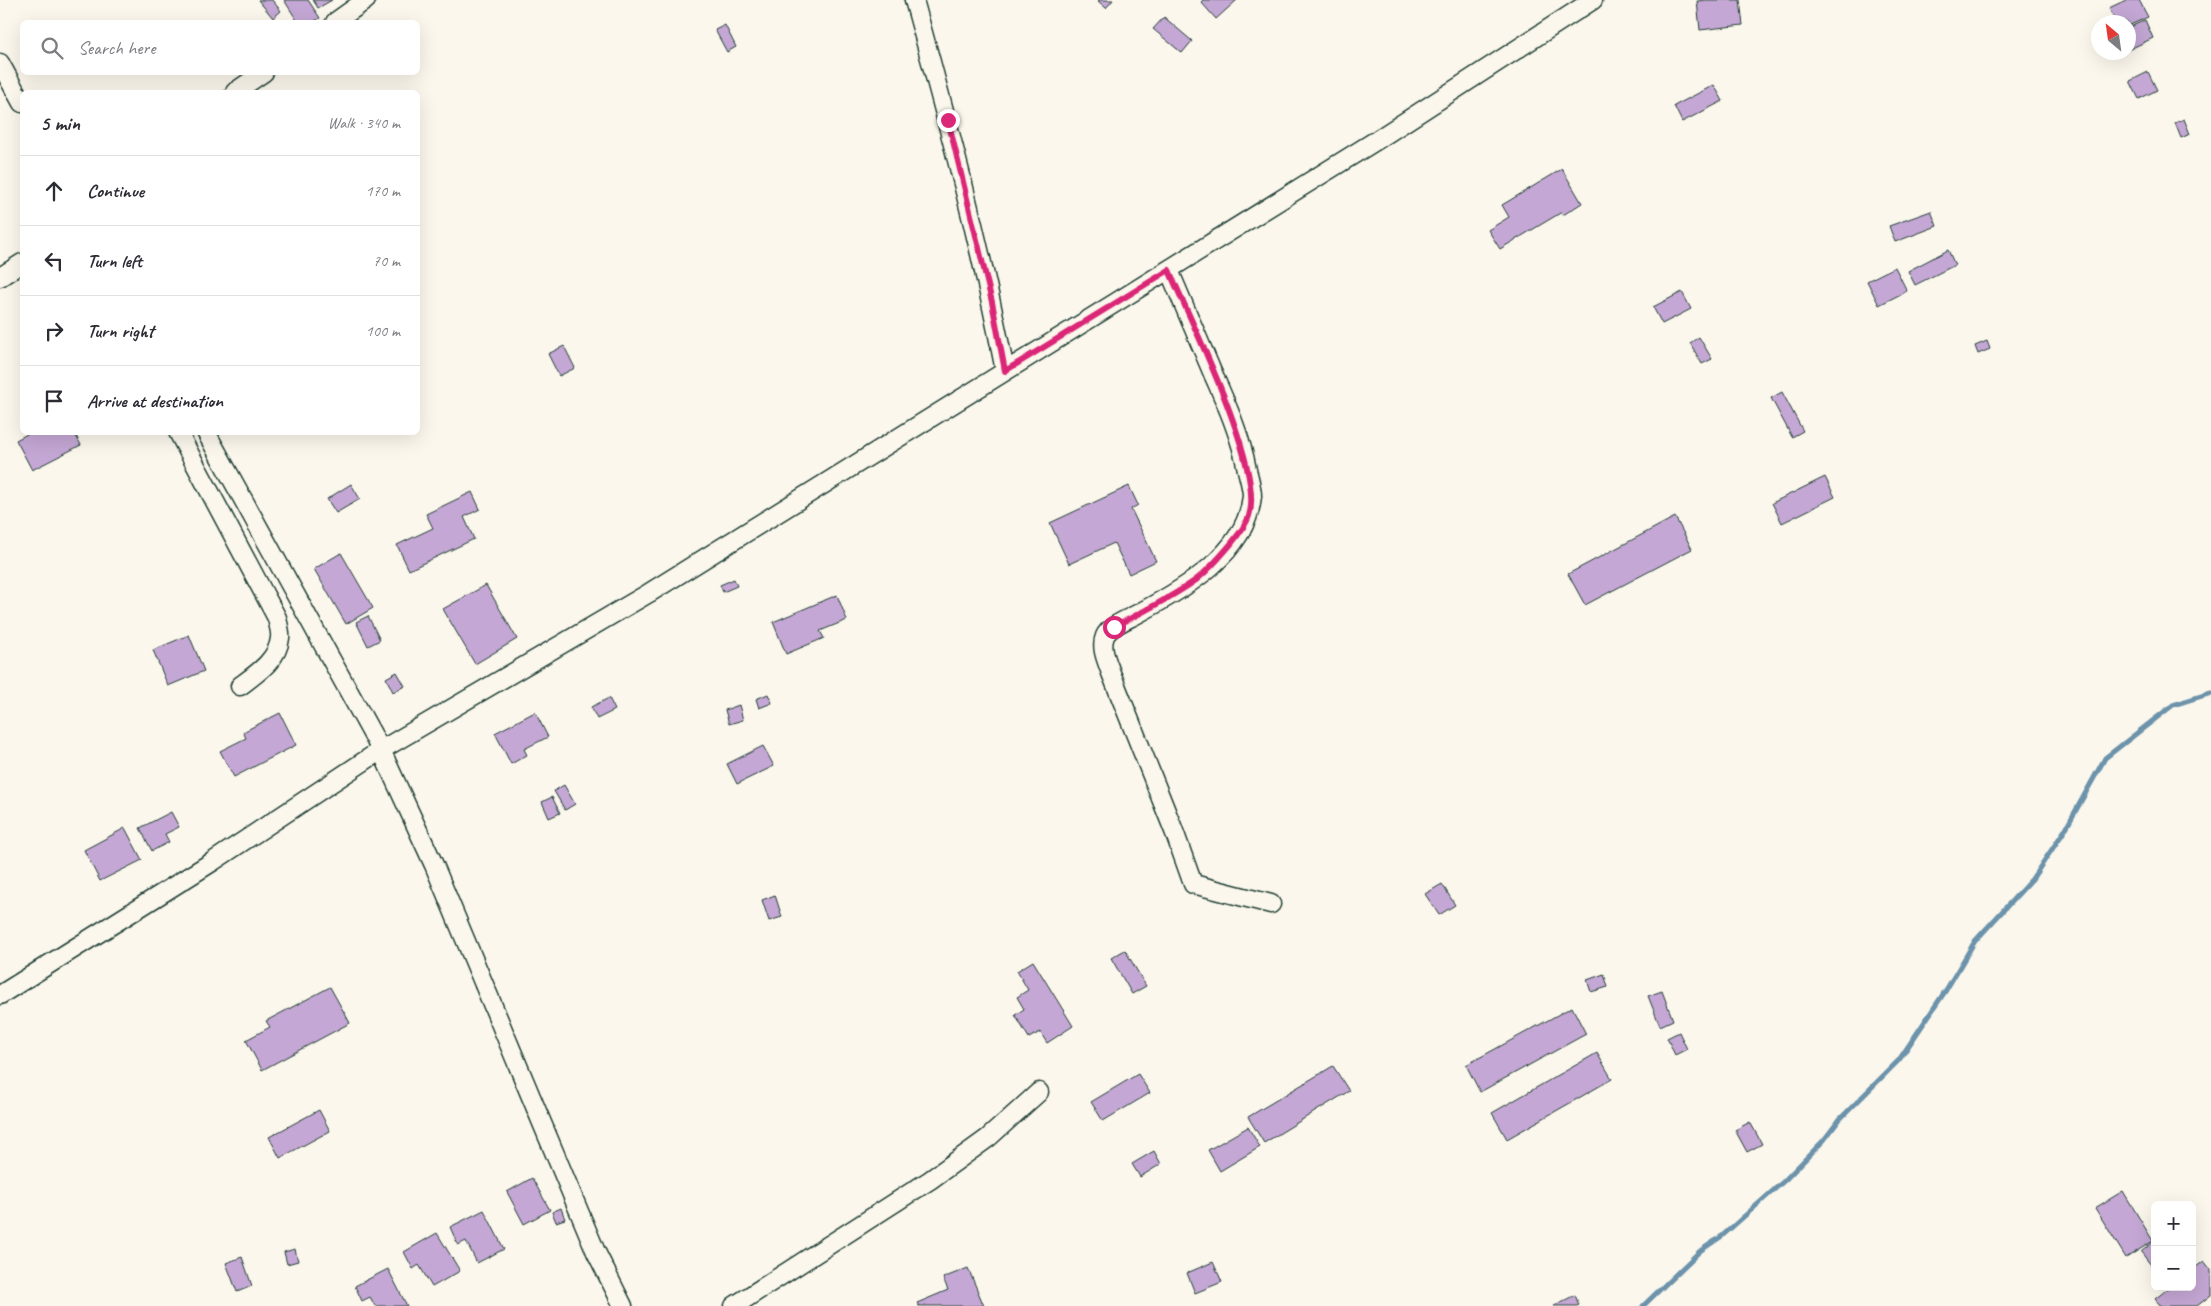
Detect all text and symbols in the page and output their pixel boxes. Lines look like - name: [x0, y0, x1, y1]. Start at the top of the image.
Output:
- north arrow: [2091, 15, 2136, 60]
- search box: [20, 20, 420, 75]
- icon: search: [38, 34, 66, 62]
- text: Search here: [78, 36, 155, 60]
- route end: [937, 109, 960, 132]
- text: 5 min: [40, 110, 80, 136]
- text: Walk · 340 m: [328, 113, 400, 133]
- icon: ahead: [40, 177, 68, 205]
- text: Continue: [87, 179, 144, 203]
- text: 170 m: [366, 181, 400, 201]
- icon: left: [40, 247, 68, 275]
- text: Turn left: [87, 249, 142, 273]
- text: 70 m: [373, 251, 400, 271]
- icon: right: [40, 317, 68, 345]
- text: Turn right: [87, 319, 154, 343]
- text: 100 m: [366, 321, 400, 341]
- icon: arrive: [40, 387, 68, 415]
- text: Arrive at destination: [87, 389, 223, 413]
- route start: [1103, 616, 1126, 639]
- map controls: [2151, 1201, 2196, 1291]
- button: +: [2151, 1201, 2196, 1246]
- button: −: [2151, 1246, 2196, 1291]

